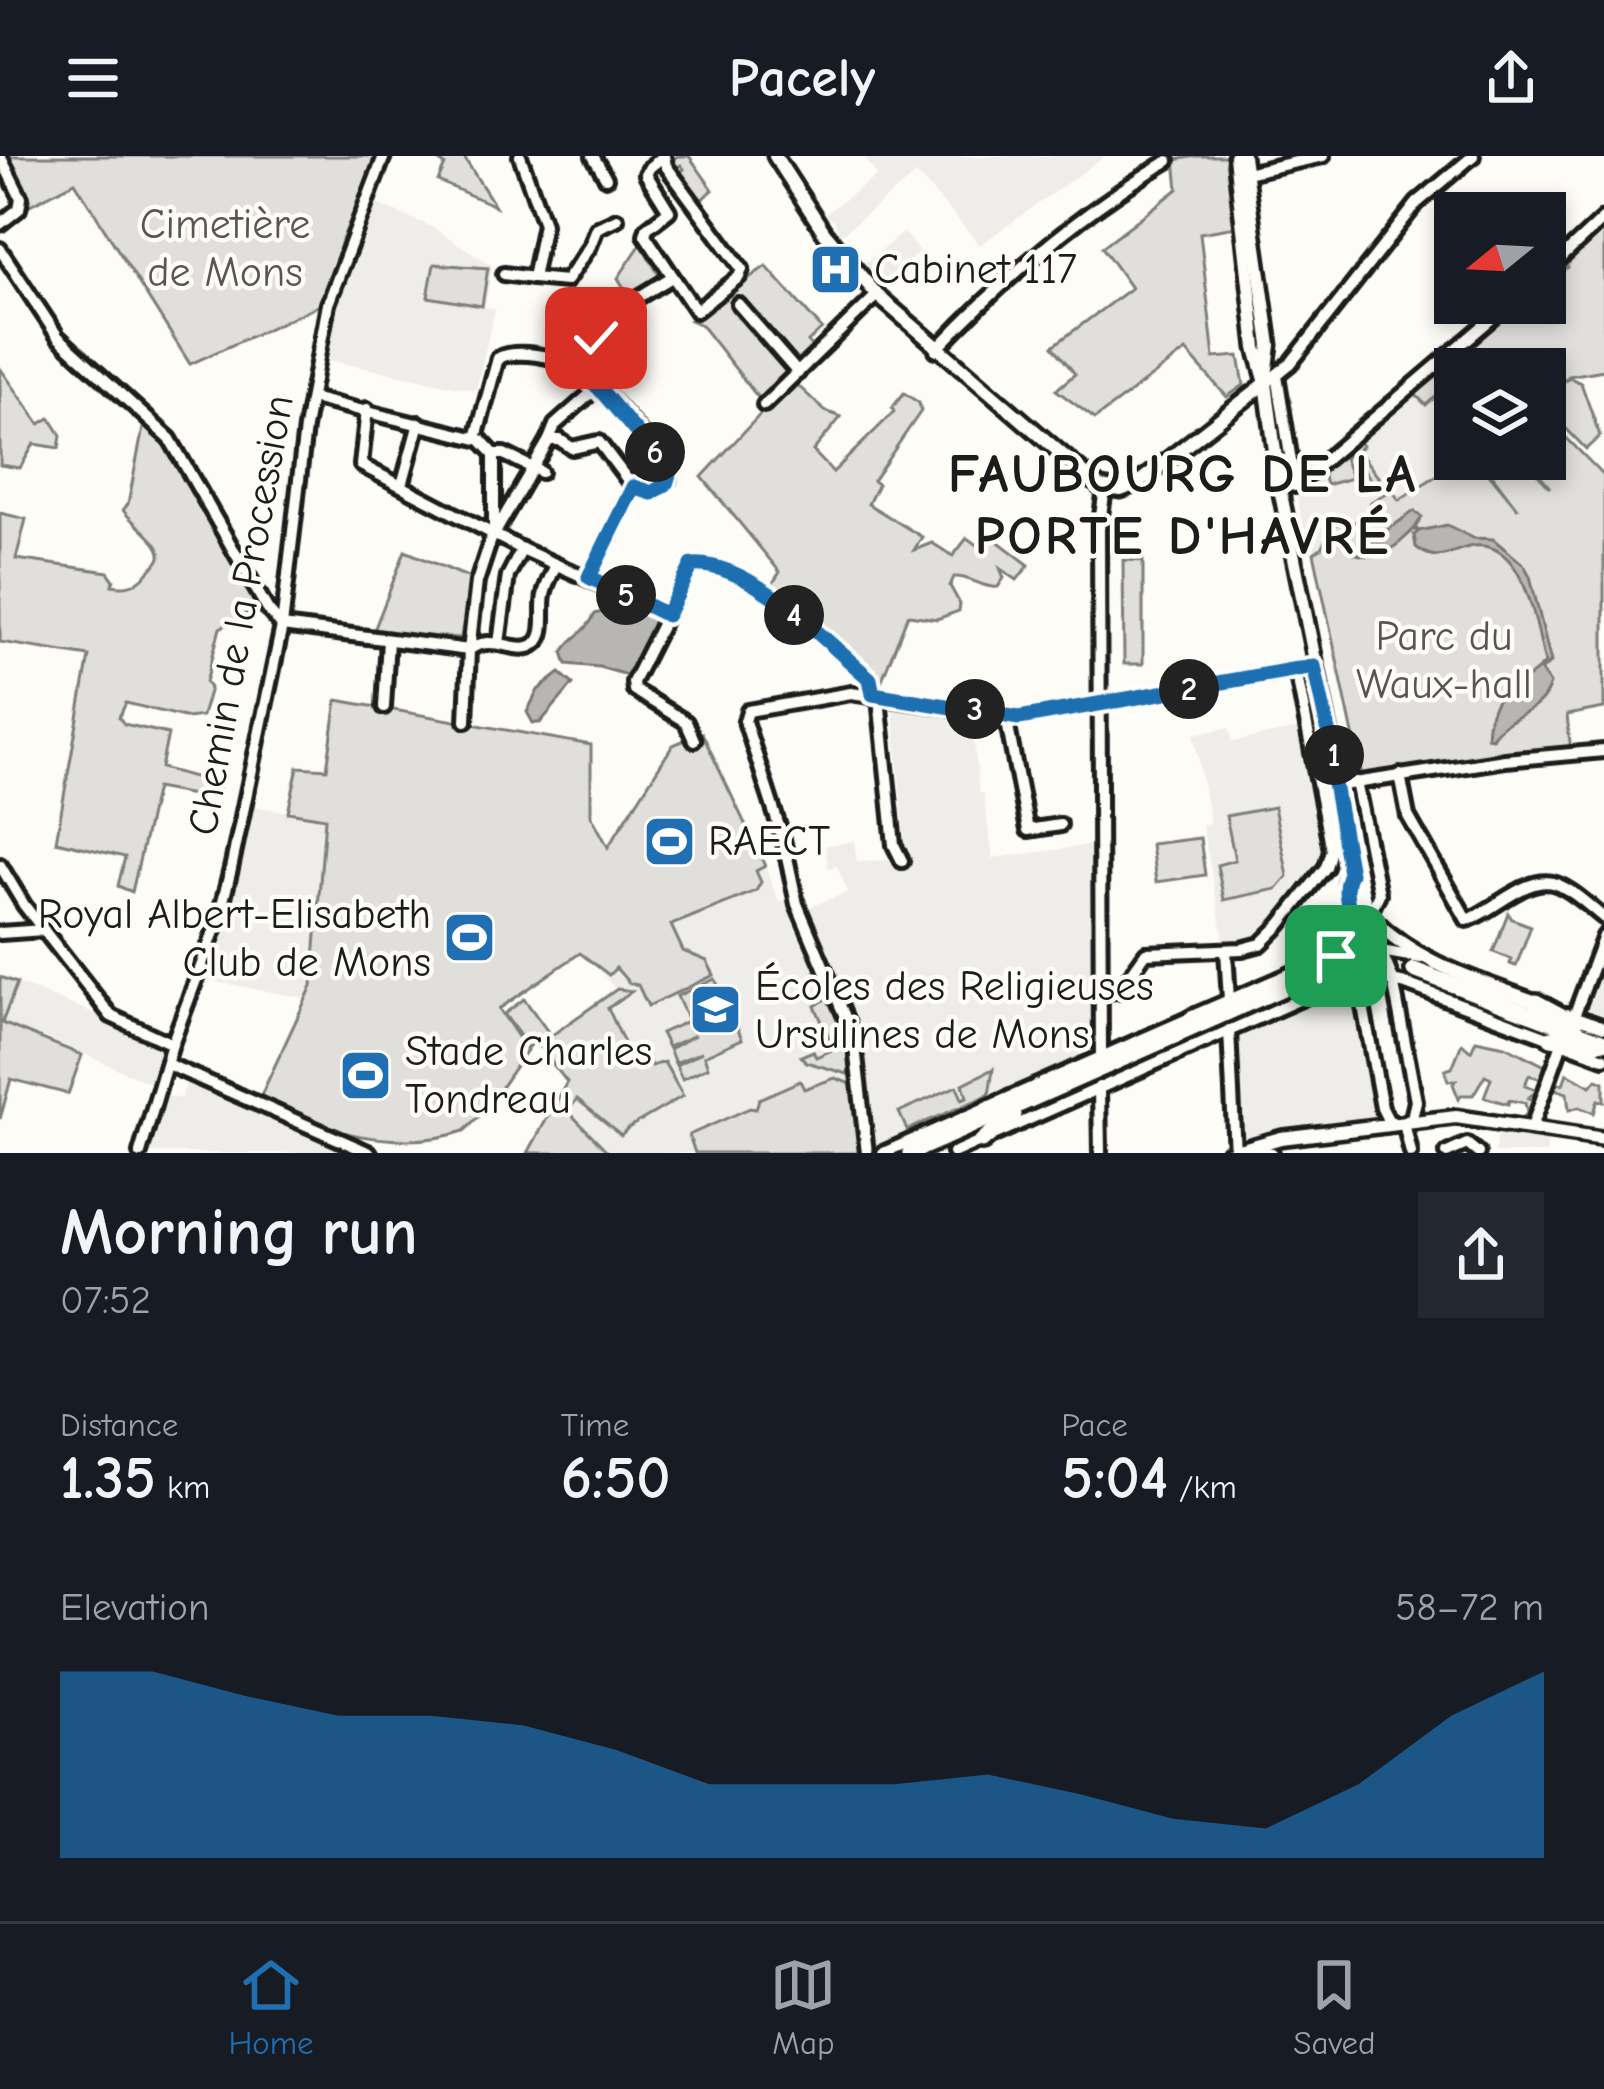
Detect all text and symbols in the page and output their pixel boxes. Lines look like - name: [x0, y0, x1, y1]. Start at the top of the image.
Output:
- icon: menu: [60, 45, 126, 111]
- icon: share: [1478, 45, 1544, 111]
- text: Pacely: [729, 47, 875, 110]
- north arrow: [1434, 192, 1566, 324]
- map controls: [1434, 192, 1566, 480]
- park label: Cimetière de Mons: [140, 200, 310, 297]
- hospital icon: Cabinet 117: [807, 241, 863, 297]
- place label: Cabinet 117: [874, 245, 1077, 294]
- pin: [545, 287, 647, 389]
- icon: check: [563, 305, 629, 371]
- button: layers: [1434, 348, 1566, 480]
- street label: Chemin de la Procession: [178, 391, 304, 839]
- pin: 6: [625, 422, 685, 482]
- text: 6: [646, 433, 664, 471]
- district label: FAUBOURG DE LA PORTE D'HAVRÉ: [948, 443, 1418, 568]
- pin: 5: [596, 565, 656, 625]
- text: 5: [617, 576, 635, 614]
- pin: 4: [764, 585, 824, 645]
- text: 4: [786, 596, 802, 634]
- park label: Parc du Waux-hall: [1356, 612, 1532, 709]
- pin: 2: [1159, 659, 1219, 719]
- text: 2: [1181, 670, 1197, 708]
- pin: 3: [945, 679, 1005, 739]
- text: 3: [967, 690, 983, 728]
- pin: 1: [1304, 725, 1364, 785]
- text: 1: [1328, 736, 1340, 774]
- sports icon: RAECT: [641, 813, 697, 869]
- place label: RAECT: [708, 817, 830, 866]
- place label: Royal Albert-Elisabeth Club de Mons: [38, 890, 431, 987]
- pin: [1285, 905, 1387, 1007]
- sports icon: Royal Albert-Elisabeth Club de Mons: [442, 910, 498, 966]
- icon: arrive: [1303, 923, 1369, 989]
- place label: Écoles des Religieuses Ursulines de Mons: [755, 962, 1154, 1059]
- school or university icon: Écoles des Religieuses Ursulines de Mons: [688, 982, 744, 1038]
- place label: Stade Charles Tondreau: [405, 1027, 652, 1124]
- sports icon: Stade Charles Tondreau: [338, 1047, 394, 1103]
- button: share: [1418, 1192, 1544, 1318]
- text: Morning run: [60, 1195, 418, 1271]
- text: 07:52: [60, 1278, 151, 1323]
- text: Distance: [60, 1406, 178, 1444]
- text: Time: [561, 1406, 629, 1444]
- text: Pace: [1061, 1406, 1128, 1444]
- text: 1.35: [60, 1444, 156, 1513]
- text: 6:50: [561, 1444, 671, 1513]
- text: 5:04: [1061, 1444, 1168, 1513]
- text: km: [156, 1468, 210, 1506]
- text: /km: [1168, 1468, 1237, 1506]
- text: Elevation: [60, 1585, 209, 1630]
- text: 58–72 m: [1395, 1585, 1544, 1630]
- tab: Home: [228, 1952, 314, 2062]
- tab: Map: [770, 1952, 836, 2062]
- tab: Saved: [1293, 1952, 1376, 2062]

